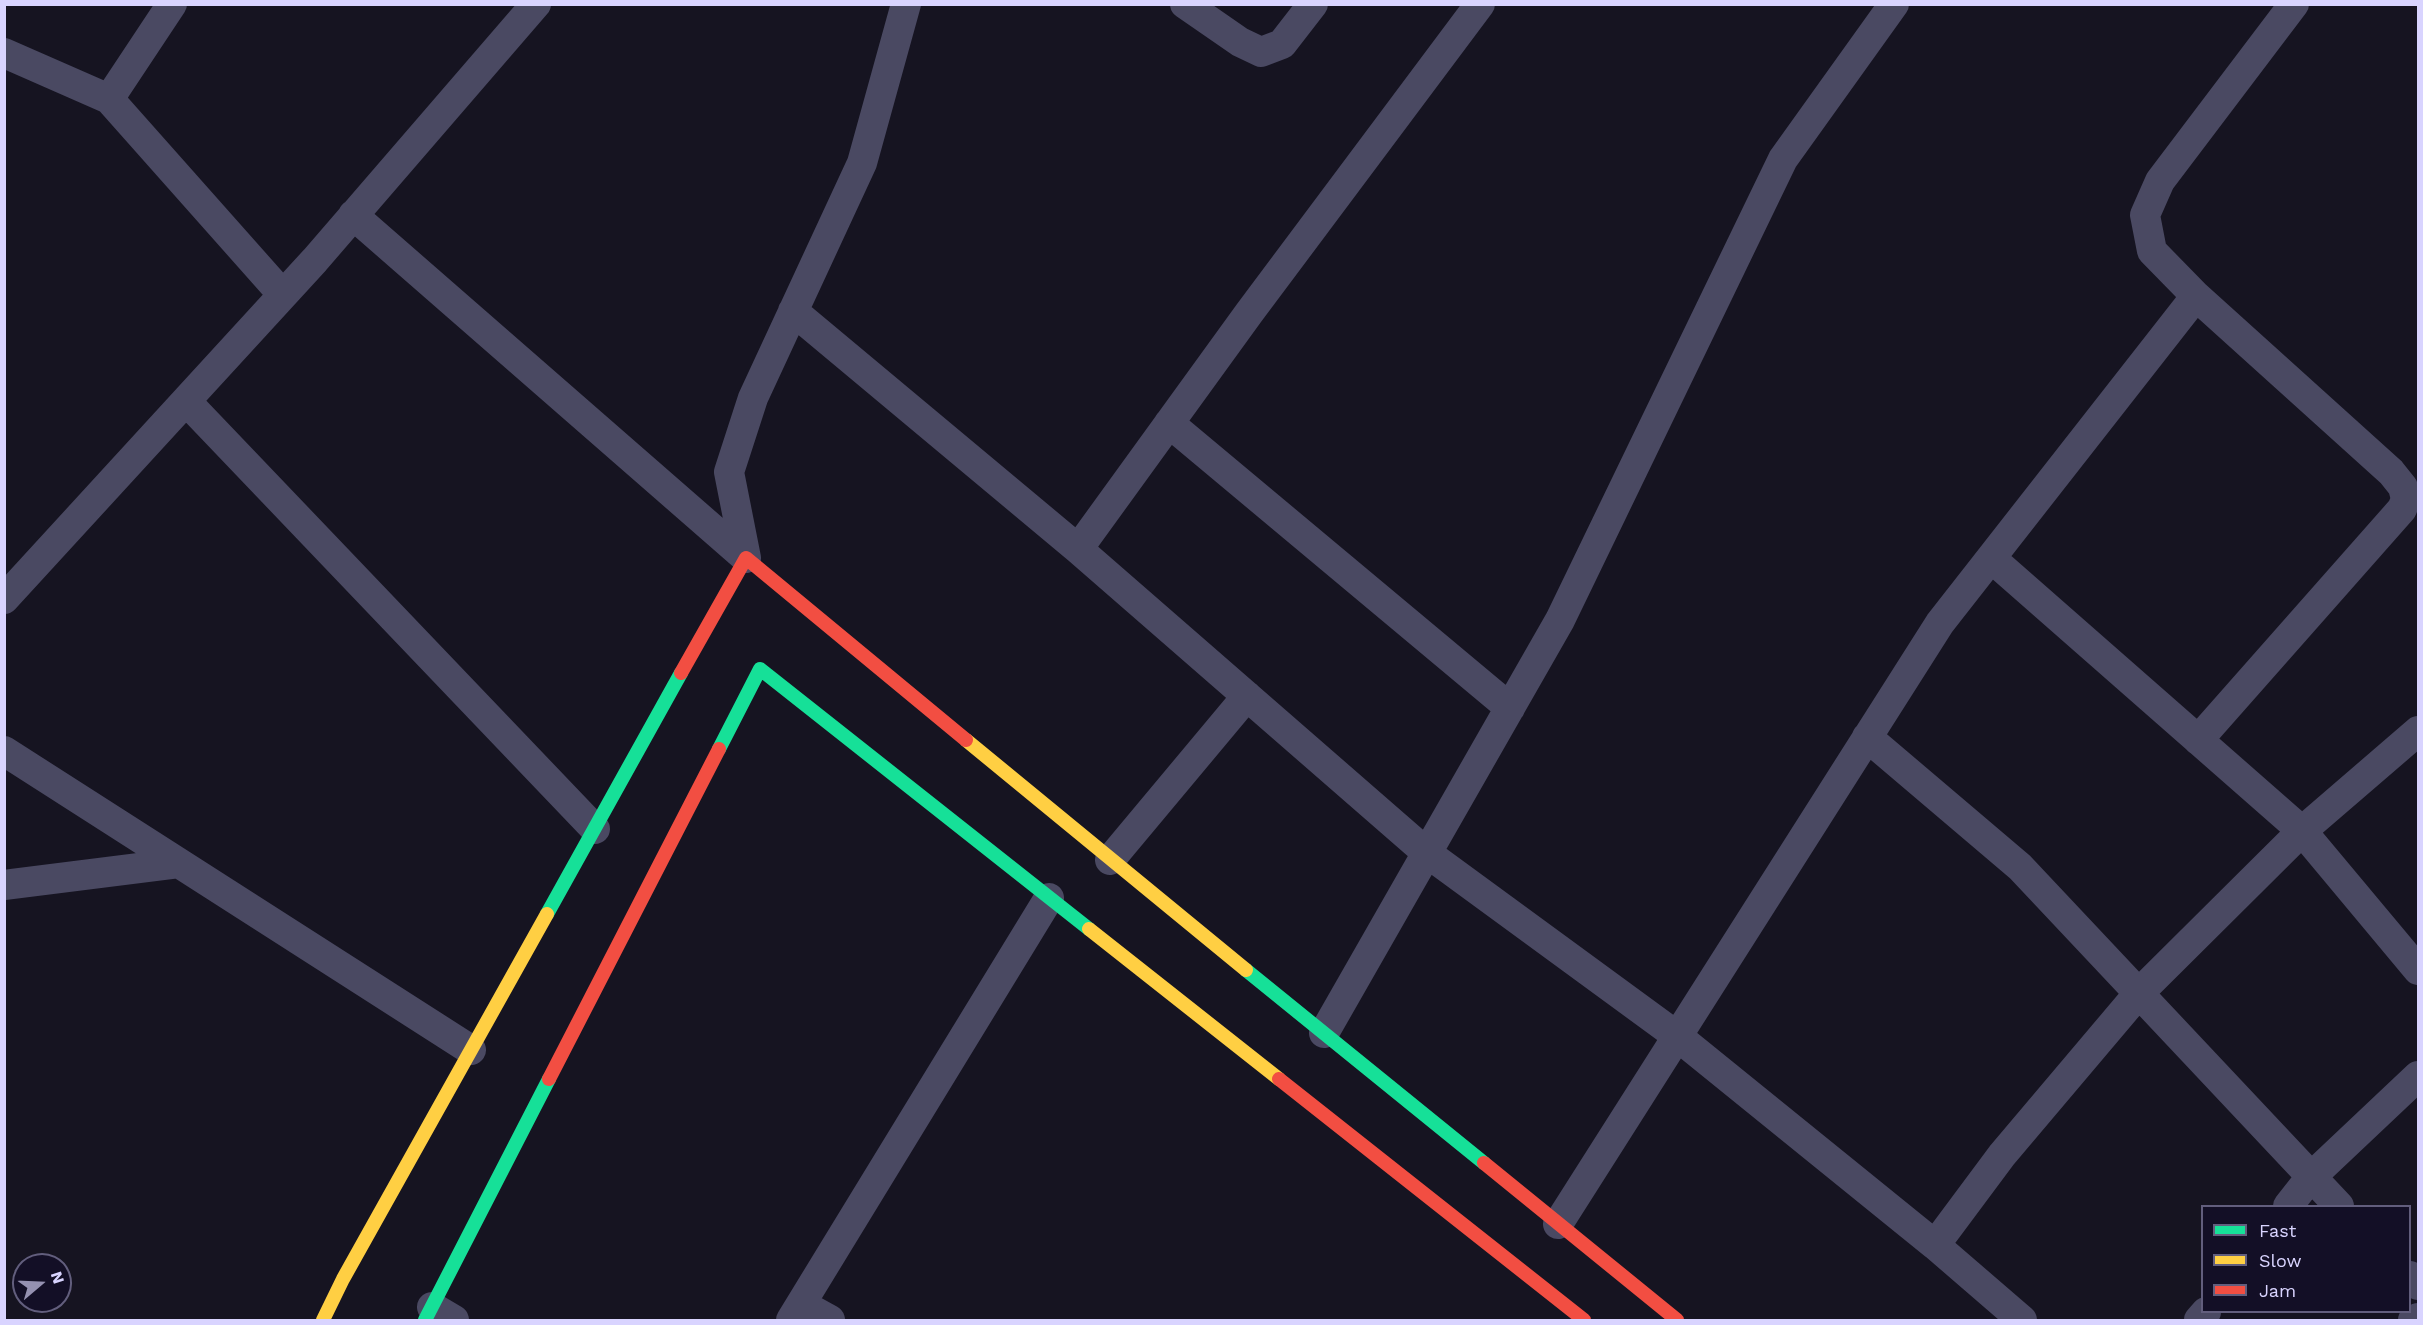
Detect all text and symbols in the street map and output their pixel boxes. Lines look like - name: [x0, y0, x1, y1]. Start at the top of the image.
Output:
- legend: [2201, 1205, 2411, 1313]
- text: Fast: [2259, 1220, 2296, 1241]
- text: Slow: [2259, 1250, 2302, 1271]
- north arrow: [12, 1253, 72, 1313]
- text: N: [47, 1269, 69, 1286]
- text: Jam: [2259, 1280, 2296, 1301]

